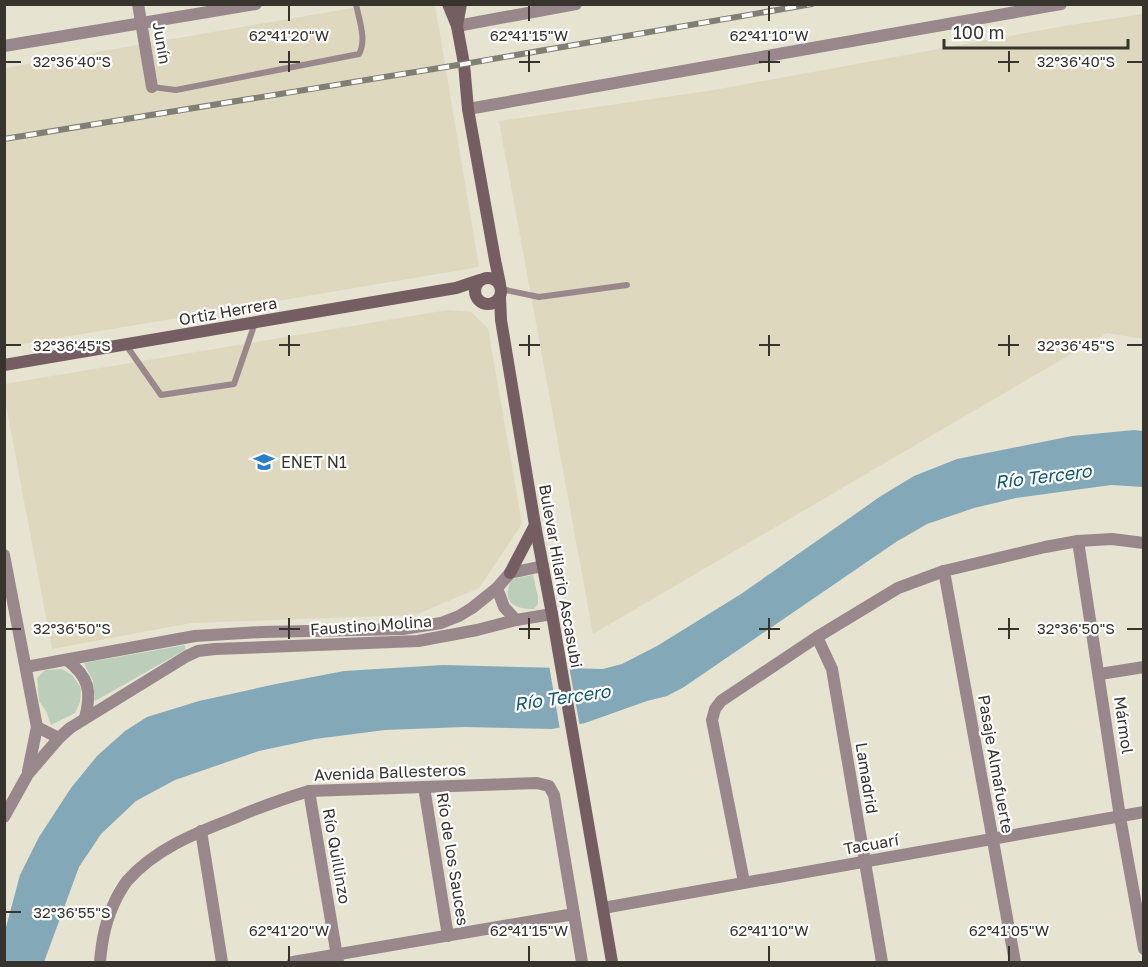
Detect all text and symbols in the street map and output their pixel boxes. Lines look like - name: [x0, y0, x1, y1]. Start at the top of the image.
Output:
- scale bar: [944, 12, 1128, 50]
- street label: Junín: [148, 20, 176, 66]
- text: 100 m: [953, 21, 1004, 43]
- text: 62°41'20"W: [249, 26, 329, 44]
- text: 62°41'15"W: [490, 26, 568, 44]
- text: 62°41'10"W: [729, 26, 809, 44]
- text: 32°36'40"S: [33, 52, 111, 70]
- text: 32°36'40"S: [1037, 52, 1115, 70]
- street label: Ortiz Herrera: [177, 293, 279, 329]
- text: 32°36'45"S: [33, 336, 111, 354]
- text: 32°36'45"S: [1037, 336, 1115, 354]
- school or university icon: ENET N1: [252, 450, 276, 474]
- place label: ENET N1: [281, 452, 347, 472]
- water label: Río Tercero: [993, 459, 1094, 493]
- street label: Bulevar Hilario Ascasubi: [535, 483, 587, 669]
- street label: Faustino Molina: [309, 611, 433, 639]
- text: 32°36'50"S: [33, 619, 111, 637]
- text: 32°36'50"S: [1037, 619, 1115, 637]
- water label: Río Tercero: [512, 679, 613, 715]
- street label: Pasaje Almafuerte: [974, 693, 1018, 835]
- street label: Mármol: [1110, 695, 1138, 755]
- street label: Lamadrid: [852, 741, 882, 815]
- street label: Avenida Ballesteros: [314, 759, 466, 785]
- street label: Río de los Sauces: [433, 791, 473, 927]
- street label: Río Quillinzo: [319, 807, 355, 905]
- street label: Tacuarí: [842, 829, 902, 859]
- text: 32°36'55"S: [33, 903, 111, 921]
- text: 62°41'20"W: [249, 921, 329, 939]
- text: 62°41'15"W: [490, 921, 568, 939]
- text: 62°41'10"W: [729, 921, 809, 939]
- text: 62°41'05"W: [969, 921, 1049, 939]

